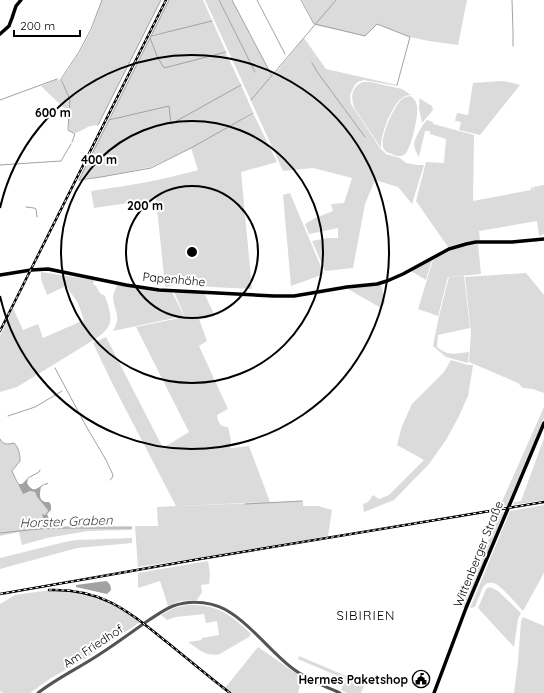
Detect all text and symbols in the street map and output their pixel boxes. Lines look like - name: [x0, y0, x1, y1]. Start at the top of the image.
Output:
- scale bar: [14, 12, 80, 38]
- text: 200 m: [20, 18, 55, 33]
- text: 600 m: [35, 105, 71, 120]
- text: 400 m: [81, 152, 117, 167]
- text: 200 m: [127, 198, 163, 213]
- centre of rings: [185, 245, 199, 259]
- street label: Papenhöhe: [142, 269, 206, 289]
- street label: Wittenberger Straße: [450, 499, 506, 609]
- water label: Horster Graben: [19, 511, 113, 531]
- district label: SIBIRIEN: [336, 607, 396, 623]
- street label: Am Friedhof: [60, 621, 126, 671]
- public building icon: Hermes Paketshop: [411, 669, 431, 689]
- place label: Hermes Paketshop: [298, 672, 408, 687]

